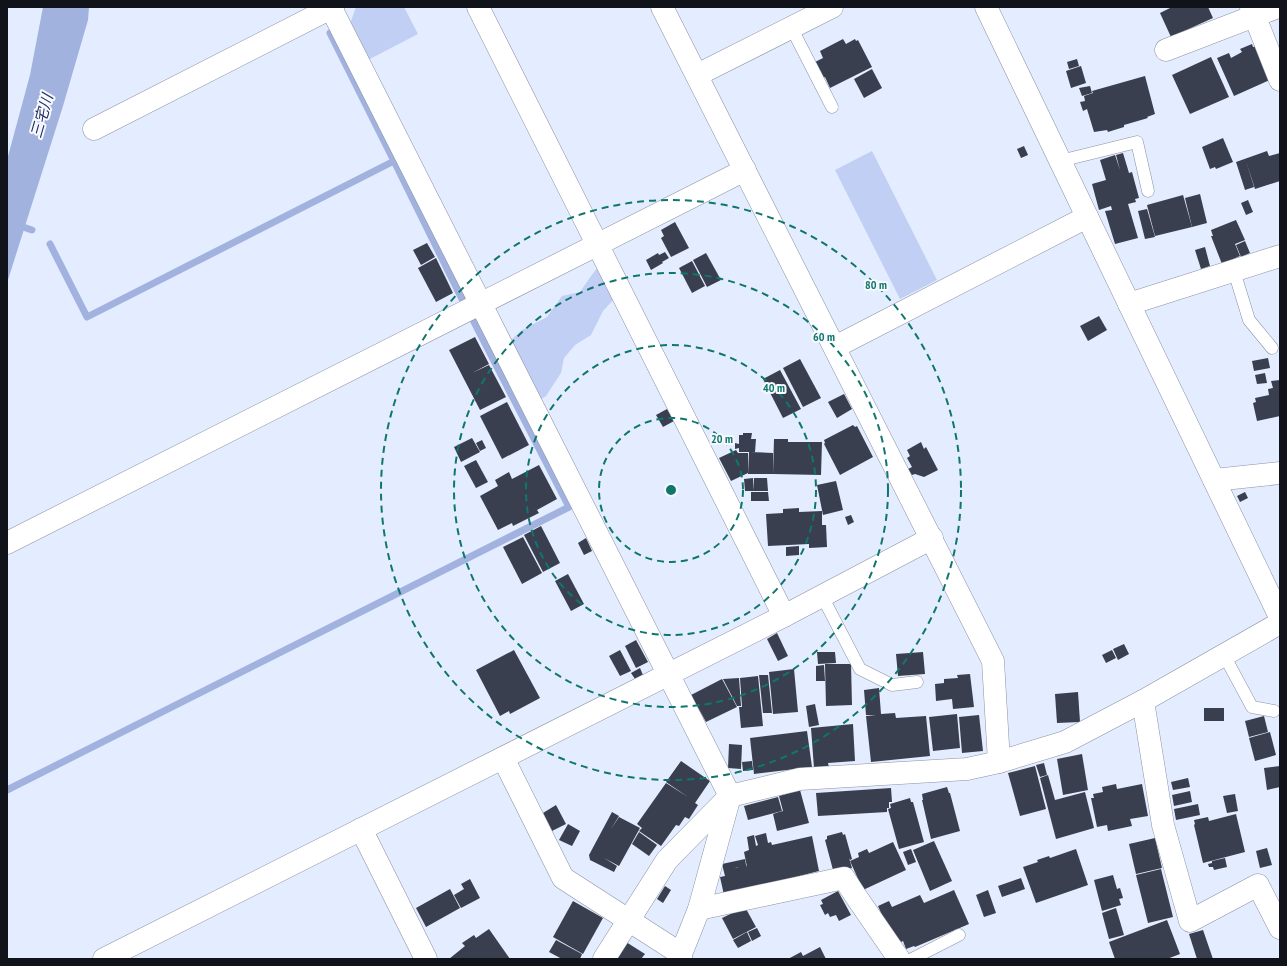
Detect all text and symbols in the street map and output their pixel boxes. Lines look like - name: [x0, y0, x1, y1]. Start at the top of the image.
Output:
- water label: 三宅川: [26, 90, 57, 140]
- text: 80 m: [865, 277, 887, 292]
- text: 60 m: [813, 329, 835, 344]
- text: 40 m: [763, 380, 785, 395]
- text: 20 m: [711, 431, 733, 446]
- centre of rings: [664, 483, 678, 497]

